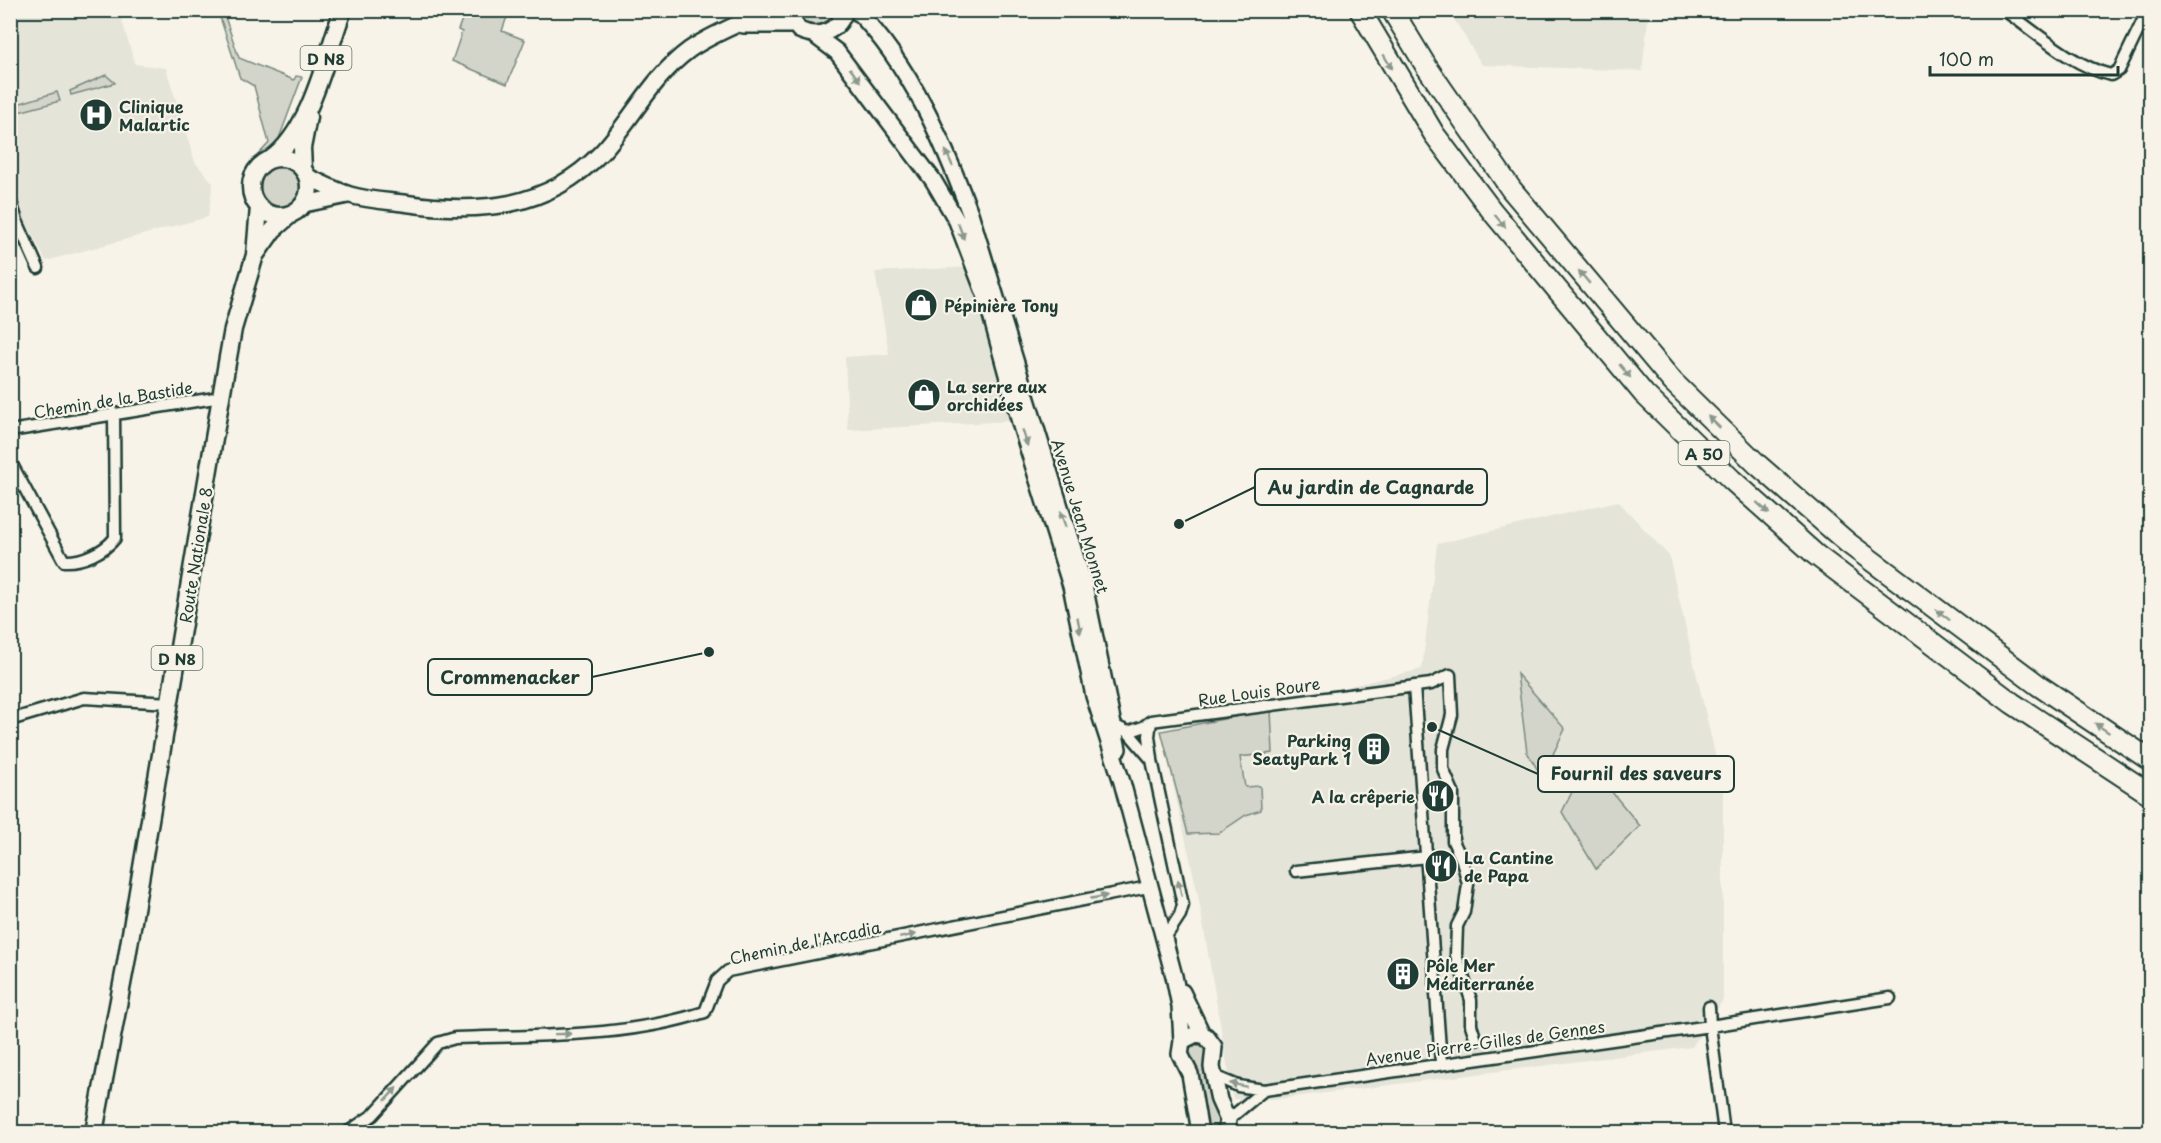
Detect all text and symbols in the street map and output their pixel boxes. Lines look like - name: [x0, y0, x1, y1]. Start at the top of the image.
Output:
- scale bar: [1930, 39, 2118, 77]
- text: 100 m: [1939, 45, 1994, 72]
- road number: D N8: [300, 46, 352, 70]
- one-way arrow: [1383, 54, 1394, 70]
- one-way arrow: [848, 67, 861, 83]
- place label: Clinique Malartic: [119, 94, 190, 136]
- hospital icon: Clinique Malartic: [78, 97, 114, 133]
- one-way arrow: [944, 150, 953, 167]
- one-way arrow: [1494, 213, 1507, 229]
- one-way arrow: [957, 222, 967, 240]
- one-way arrow: [1578, 270, 1591, 285]
- shop icon: Pépinière Tony: [903, 287, 939, 323]
- place label: Pépinière Tony: [944, 293, 1058, 317]
- one-way arrow: [1618, 363, 1631, 379]
- place label: La serre aux orchidées: [947, 374, 1047, 416]
- street label: Chemin de la Bastide: [32, 375, 194, 423]
- shop icon: La serre aux orchidées: [906, 377, 942, 413]
- one-way arrow: [1706, 415, 1721, 429]
- one-way arrow: [1021, 429, 1030, 447]
- street label: Avenue Jean Monnet: [1046, 436, 1116, 597]
- road number: A 50: [1678, 441, 1730, 465]
- callout: Au jardin de Cagnarde: [1255, 469, 1487, 505]
- text: Au jardin de Cagnarde: [1267, 473, 1475, 500]
- street label: Route Nationale 8: [172, 485, 218, 625]
- one-way arrow: [1755, 501, 1770, 514]
- one-way arrow: [1058, 510, 1067, 528]
- one-way arrow: [1936, 609, 1951, 621]
- one-way arrow: [1075, 615, 1084, 634]
- road number: D N8: [152, 646, 202, 670]
- callout: Crommenacker: [428, 659, 592, 695]
- text: Crommenacker: [440, 663, 580, 690]
- street label: Rue Louis Roure: [1196, 671, 1322, 711]
- one-way arrow: [2094, 723, 2110, 734]
- place label: Parking SeatyPark 1: [1252, 728, 1351, 770]
- building icon: Parking SeatyPark 1: [1356, 731, 1392, 767]
- callout: Fournil des saveurs: [1538, 756, 1734, 792]
- text: Fournil des saveurs: [1550, 759, 1722, 786]
- restaurant icon: A la crêperie: [1420, 778, 1456, 814]
- place label: A la crêperie: [1312, 784, 1415, 808]
- place label: La Cantine de Papa: [1464, 845, 1553, 887]
- restaurant icon: La Cantine de Papa: [1423, 848, 1459, 884]
- one-way arrow: [1175, 878, 1184, 897]
- one-way arrow: [1089, 892, 1108, 901]
- street label: Chemin de l'Arcadia: [727, 914, 883, 970]
- one-way arrow: [898, 931, 917, 940]
- place label: Pôle Mer Méditerranée: [1426, 953, 1534, 995]
- building icon: Pôle Mer Méditerranée: [1385, 956, 1421, 992]
- street label: Avenue Pierre-Gilles de Gennes: [1364, 1013, 1606, 1071]
- one-way arrow: [553, 1030, 572, 1039]
- one-way arrow: [1229, 1080, 1248, 1089]
- one-way arrow: [384, 1087, 397, 1102]

